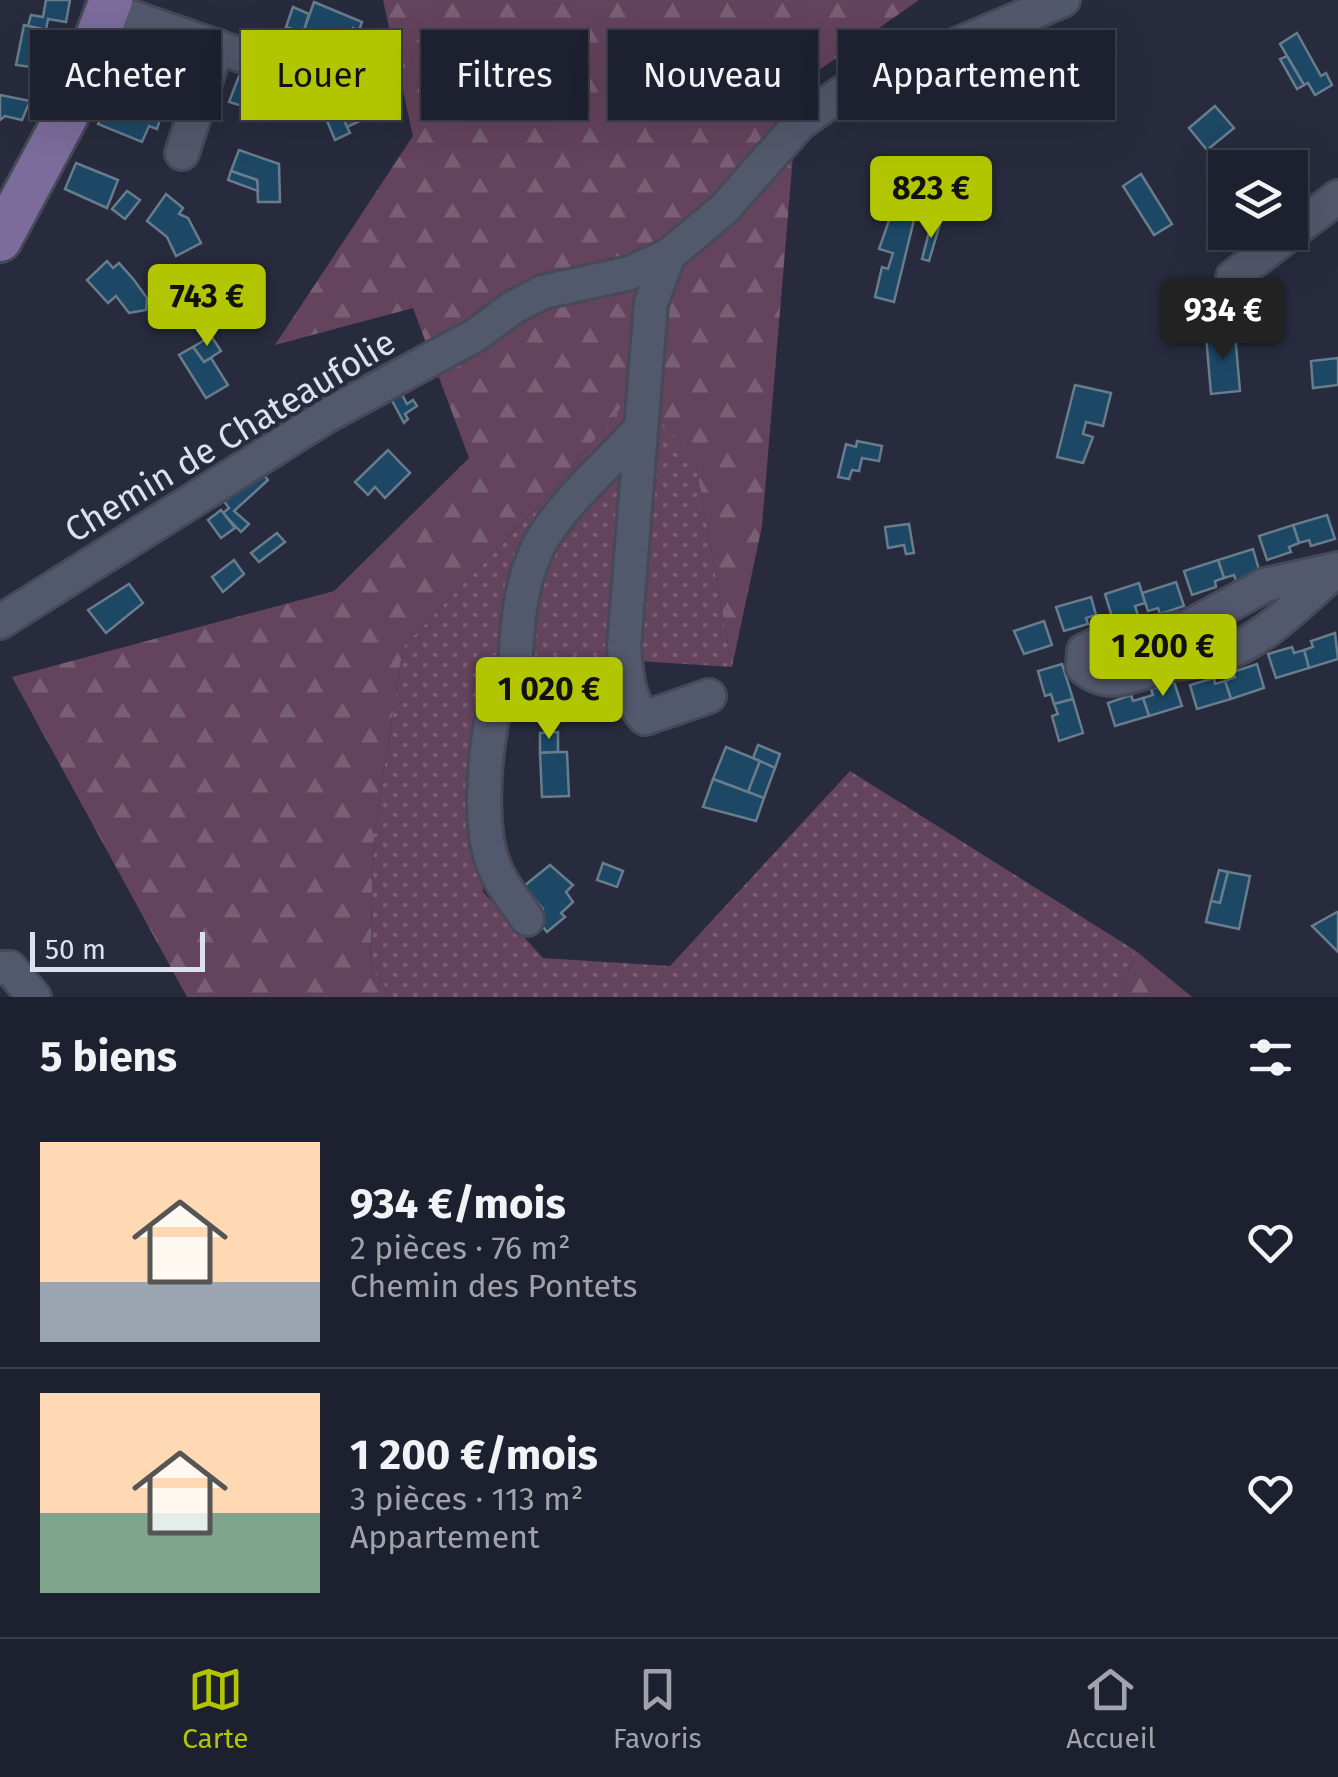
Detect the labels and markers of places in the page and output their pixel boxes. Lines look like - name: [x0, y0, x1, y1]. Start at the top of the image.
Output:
- pin: 823 €: [861, 156, 1001, 241]
- pin: 743 €: [137, 264, 277, 349]
- pin: 934 €: [1153, 278, 1293, 363]
- pin: 1 200 €: [1071, 614, 1255, 699]
- pin: 1 020 €: [457, 657, 641, 742]

